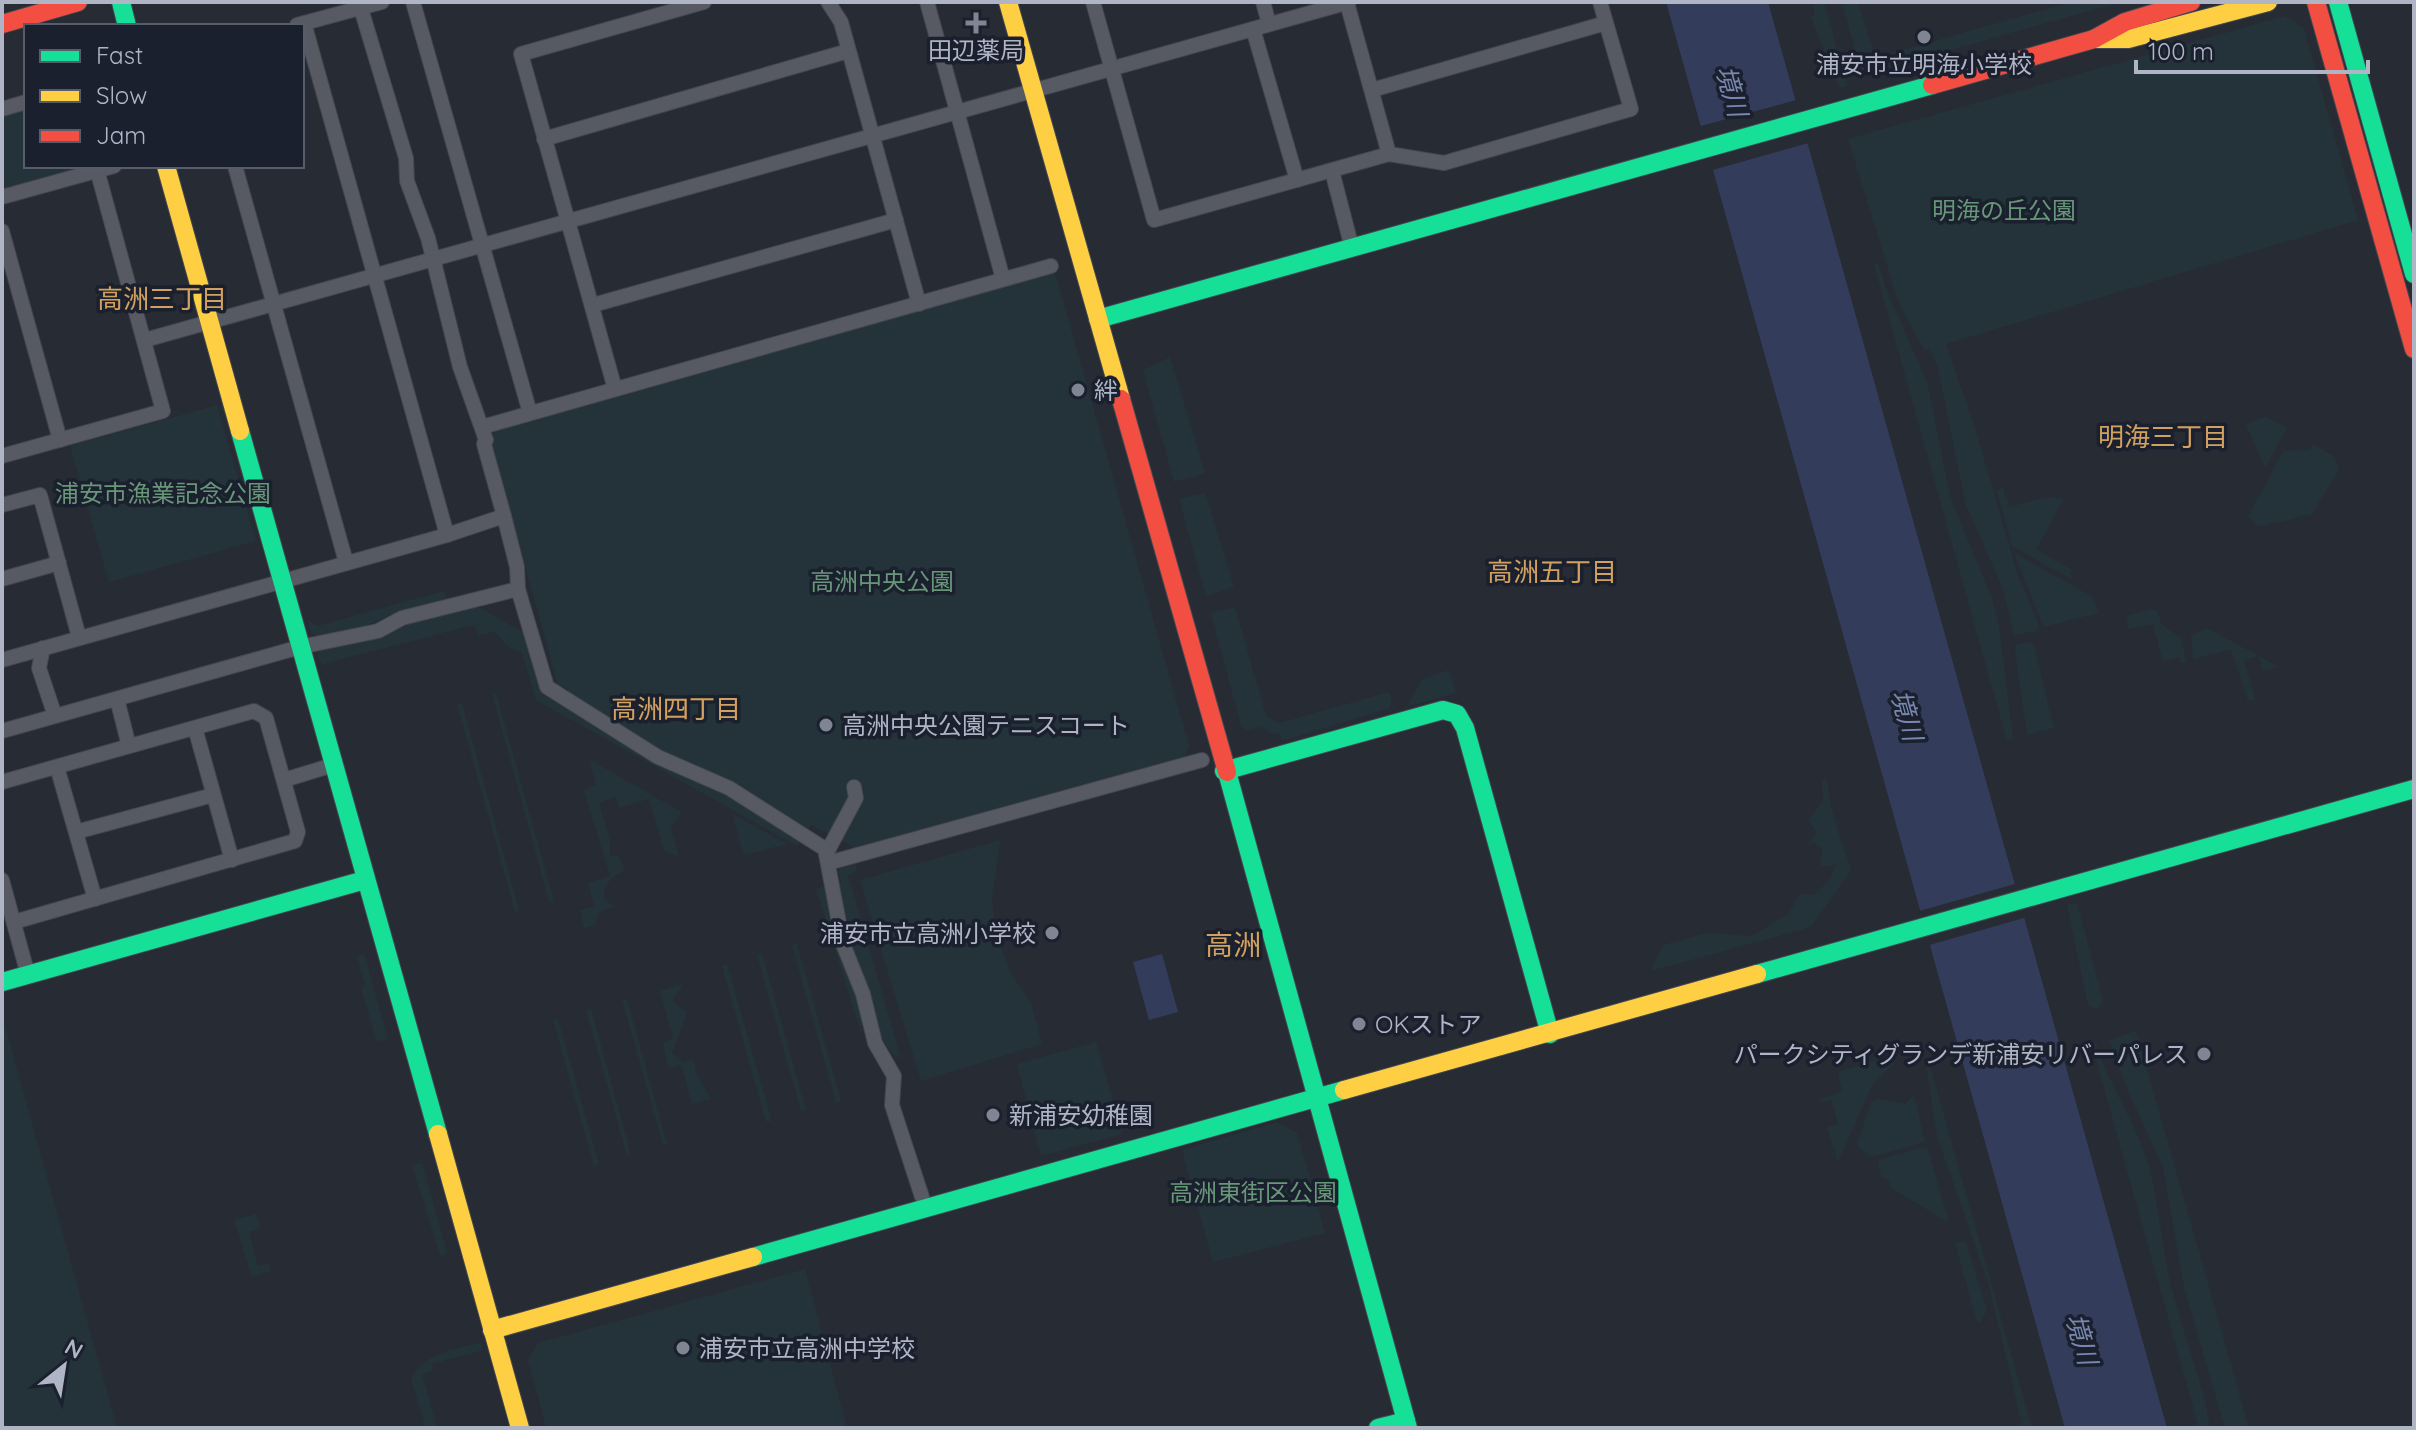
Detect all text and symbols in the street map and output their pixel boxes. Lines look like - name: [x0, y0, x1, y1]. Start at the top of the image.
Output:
- marker: 田辺薬局: [967, 14, 985, 32]
- legend: [24, 24, 304, 168]
- scale bar: [2136, 24, 2368, 74]
- marker: 浦安市立明海小学校: [1915, 28, 1933, 46]
- place label: 田辺薬局: [928, 35, 1024, 65]
- text: 100 m: [2148, 36, 2214, 66]
- text: Fast: [96, 40, 143, 70]
- place label: 浦安市立明海小学校: [1816, 49, 2032, 79]
- water label: 境川: [1709, 61, 1756, 123]
- text: Slow: [96, 80, 147, 110]
- text: Jam: [96, 120, 146, 150]
- park label: 明海の丘公園: [1932, 195, 2076, 225]
- district label: 高洲三丁目: [97, 282, 227, 315]
- place label: 絆: [1094, 375, 1118, 405]
- marker: 絆: [1069, 381, 1087, 399]
- district label: 明海三丁目: [2098, 420, 2228, 453]
- park label: 浦安市漁業記念公園: [55, 478, 271, 508]
- district label: 高洲五丁目: [1487, 555, 1617, 588]
- park label: 高洲中央公園: [810, 566, 954, 596]
- water label: 境川: [1884, 685, 1931, 747]
- district label: 高洲四丁目: [611, 692, 741, 725]
- place label: 高洲中央公園テニスコート: [842, 710, 1130, 740]
- marker: 高洲中央公園テニスコート: [817, 716, 835, 734]
- place label: 浦安市立高洲小学校: [820, 918, 1036, 948]
- marker: 浦安市立高洲小学校: [1043, 924, 1061, 942]
- district label: 高洲: [1205, 927, 1261, 962]
- place label: OKストア: [1375, 1009, 1482, 1039]
- marker: OKストア: [1350, 1015, 1368, 1033]
- place label: パークシティグランデ新浦安リバーパレス: [1734, 1039, 2188, 1069]
- marker: パークシティグランデ新浦安リバーパレス: [2195, 1045, 2213, 1063]
- place label: 新浦安幼稚園: [1009, 1100, 1153, 1130]
- marker: 新浦安幼稚園: [984, 1106, 1002, 1124]
- park label: 高洲東街区公園: [1169, 1177, 1337, 1207]
- water label: 境川: [2059, 1309, 2106, 1371]
- north arrow: [24, 1326, 104, 1406]
- text: N: [60, 1333, 88, 1365]
- place label: 浦安市立高洲中学校: [699, 1333, 915, 1363]
- marker: 浦安市立高洲中学校: [674, 1339, 692, 1357]

